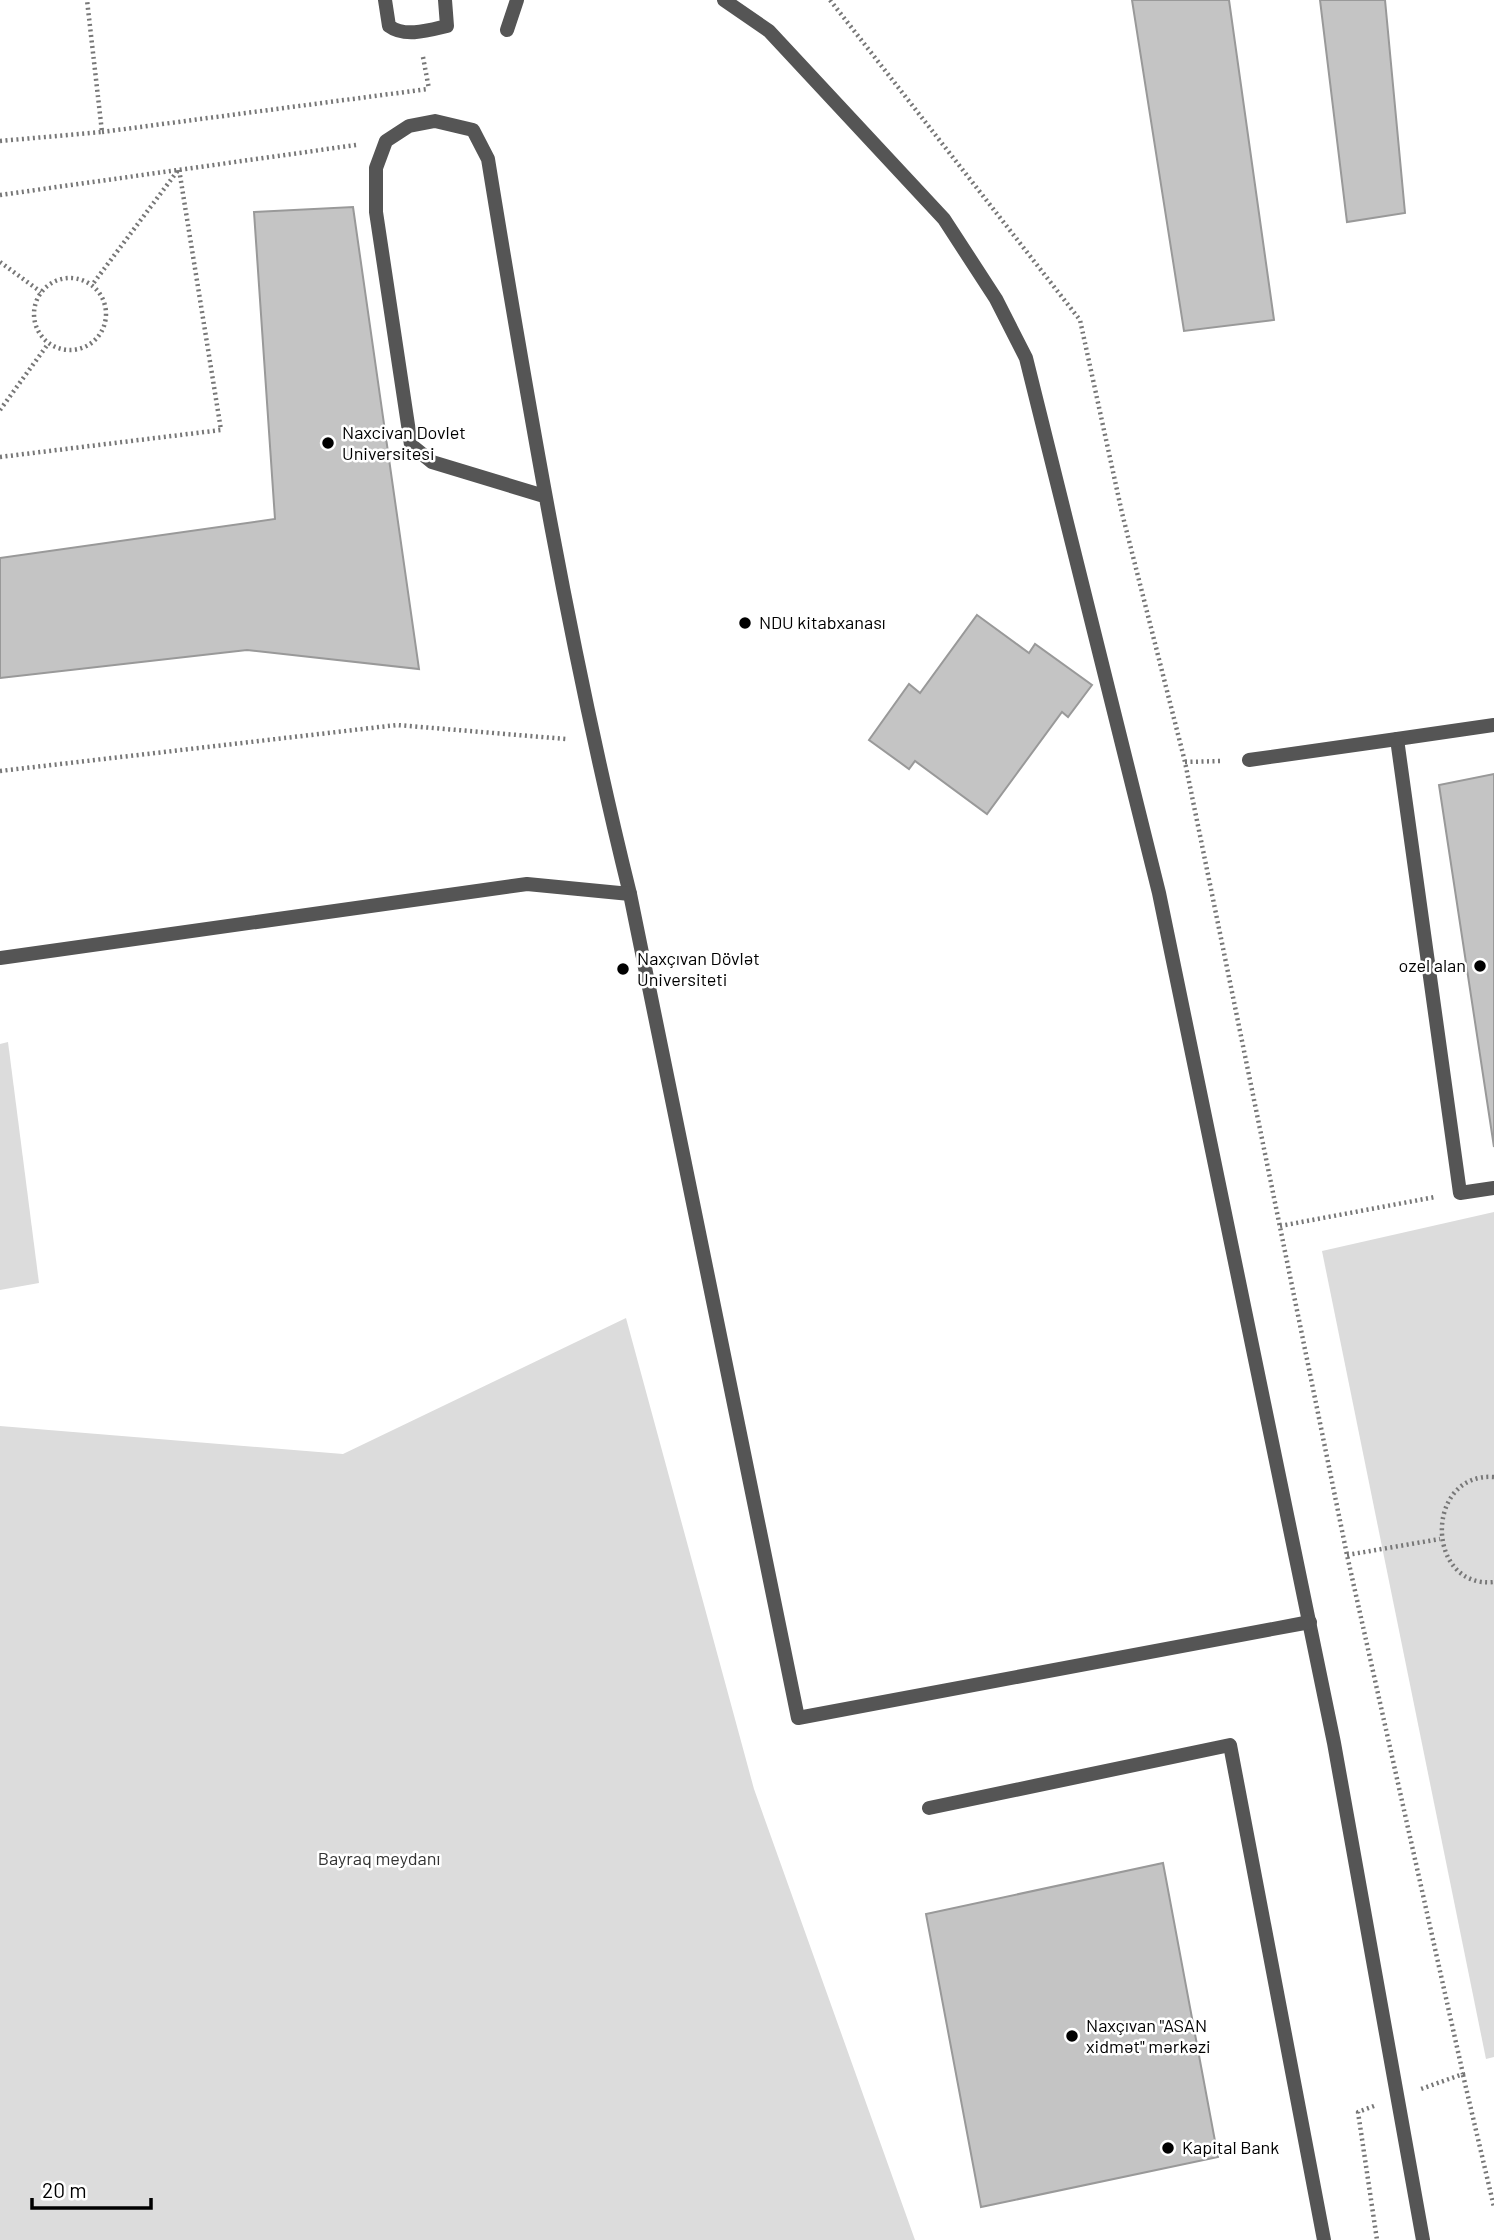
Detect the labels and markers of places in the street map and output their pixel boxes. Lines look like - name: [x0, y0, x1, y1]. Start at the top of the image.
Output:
- place label: Naxcivan Dovlet Universitesi: [342, 421, 466, 464]
- marker: Naxcivan Dovlet Universitesi: [320, 435, 336, 451]
- place label: NDU kitabxanası: [759, 611, 886, 633]
- marker: NDU kitabxanası: [737, 615, 753, 631]
- place label: Naxçıvan Dövlət Universiteti: [637, 947, 760, 990]
- place label: ozel alan: [1399, 954, 1466, 976]
- marker: ozel alan: [1472, 958, 1488, 974]
- marker: Naxçıvan Dövlət Universiteti: [615, 961, 631, 977]
- place label: Naxçıvan "ASAN xidmət" mərkəzi: [1086, 2014, 1211, 2057]
- marker: Naxçıvan "ASAN xidmət" mərkəzi: [1064, 2028, 1080, 2044]
- place label: Kapital Bank: [1182, 2136, 1279, 2158]
- marker: Kapital Bank: [1160, 2140, 1176, 2156]

